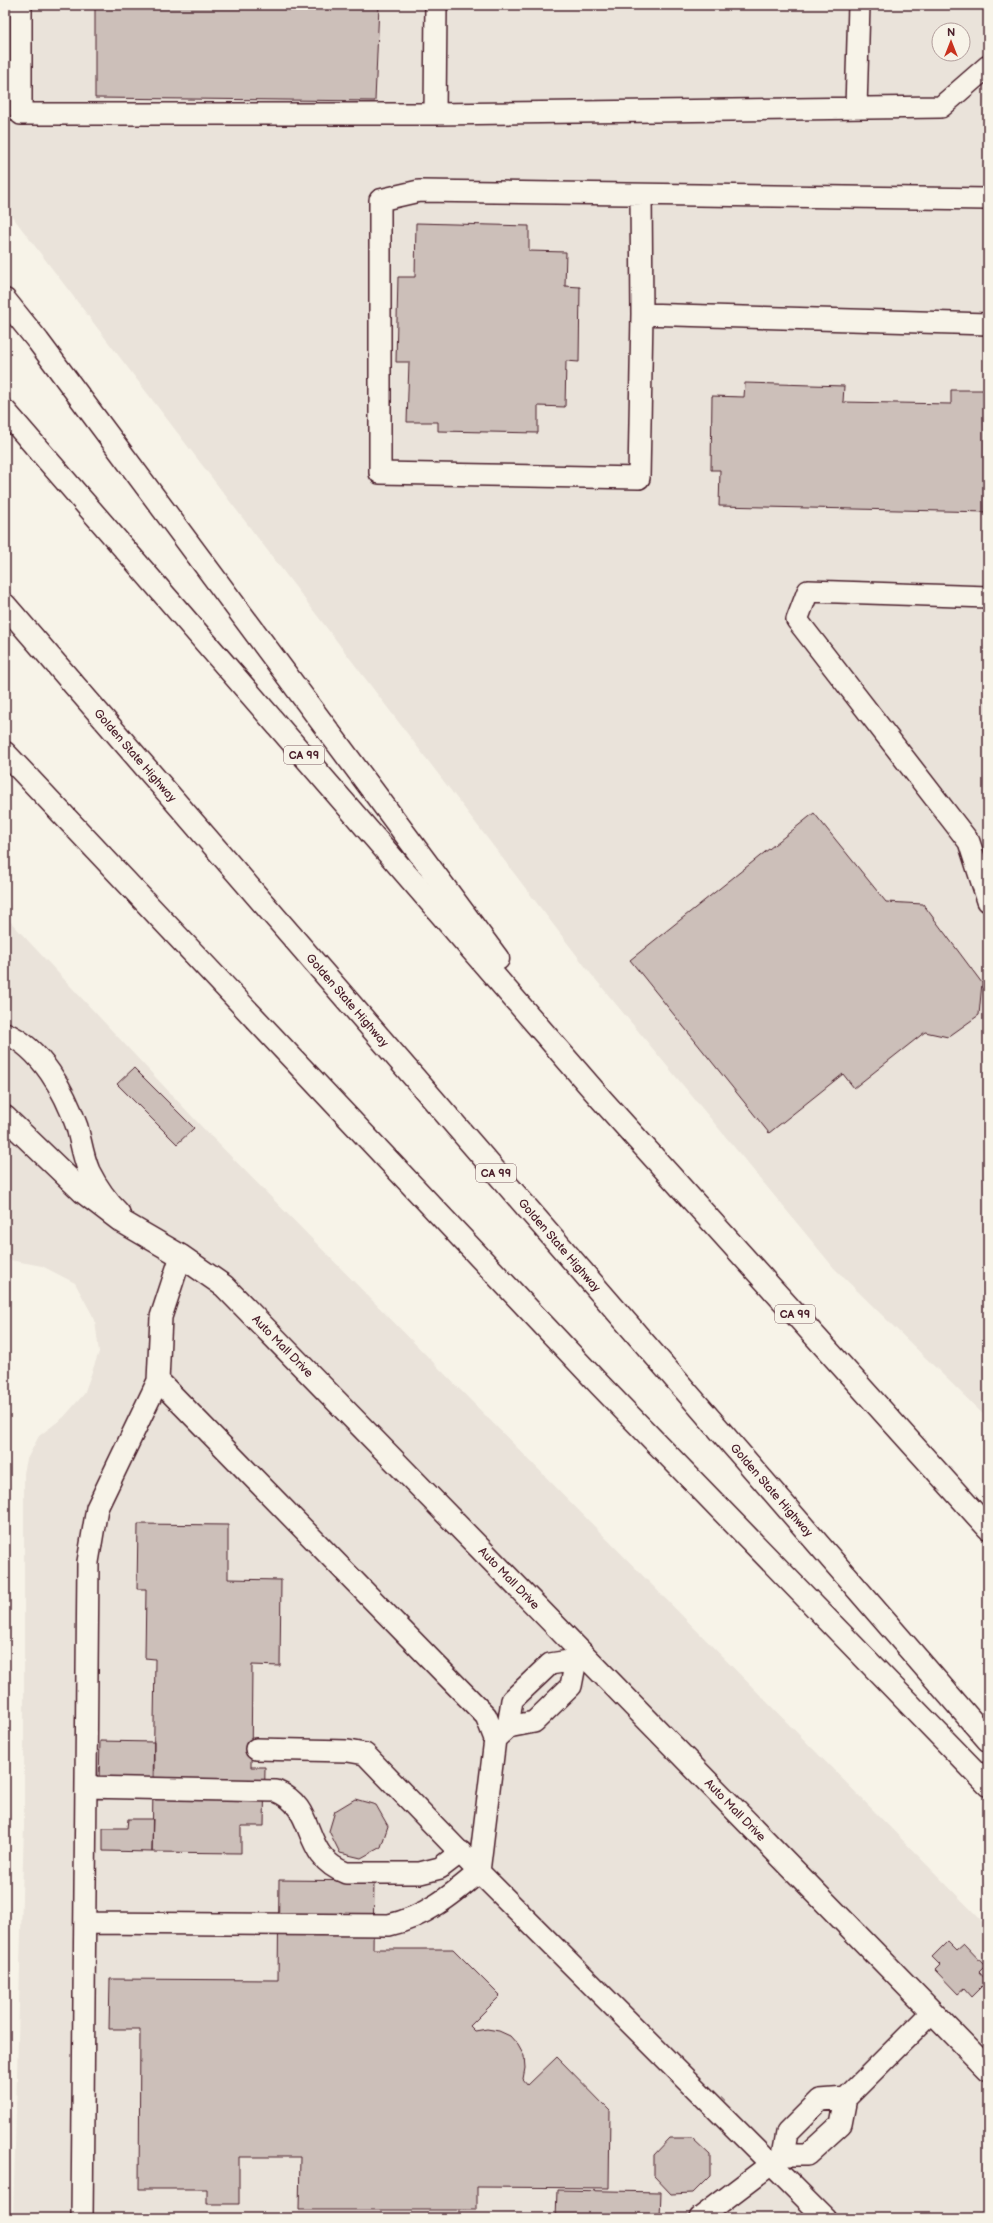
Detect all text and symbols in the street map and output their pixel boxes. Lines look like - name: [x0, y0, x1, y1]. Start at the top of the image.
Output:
- north arrow: [931, 22, 971, 62]
- text: N: [947, 26, 955, 39]
- street label: Golden State Highway: [91, 706, 180, 806]
- road number: CA 99: [284, 746, 324, 764]
- street label: Golden State Highway: [303, 951, 392, 1051]
- road number: CA 99: [476, 1164, 516, 1182]
- street label: Golden State Highway: [515, 1196, 604, 1295]
- road number: CA 99: [775, 1305, 815, 1323]
- street label: Auto Mall Drive: [249, 1312, 317, 1381]
- street label: Golden State Highway: [727, 1440, 816, 1540]
- street label: Auto Mall Drive: [475, 1544, 543, 1612]
- street label: Auto Mall Drive: [702, 1776, 769, 1844]

